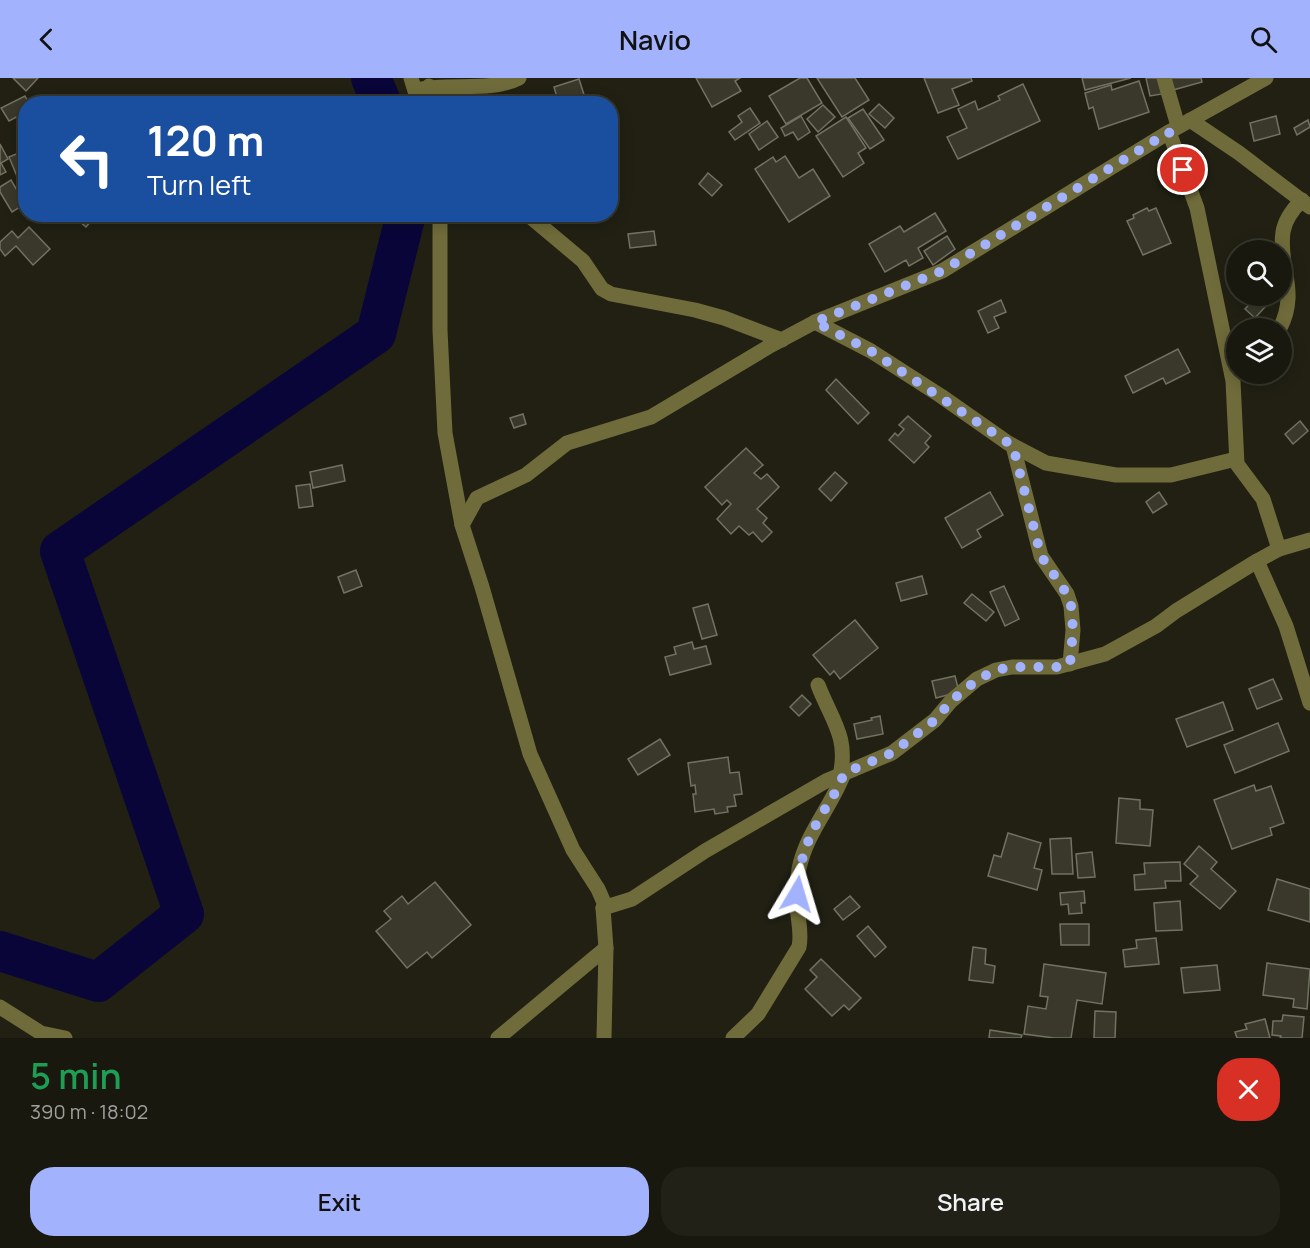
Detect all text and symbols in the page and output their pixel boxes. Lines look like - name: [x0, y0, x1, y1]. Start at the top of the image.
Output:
- text: Navio: [619, 21, 691, 58]
- icon: back: [30, 23, 63, 56]
- icon: search: [1247, 23, 1280, 56]
- text: 120 m: [147, 111, 264, 169]
- icon: left: [48, 120, 126, 198]
- pin: [1157, 144, 1208, 195]
- icon: arrive: [1166, 153, 1199, 186]
- text: Turn left: [147, 166, 251, 203]
- map controls: [1226, 240, 1292, 384]
- button: search: [1226, 240, 1292, 306]
- button: layers: [1226, 318, 1292, 384]
- position arrow: [765, 862, 829, 926]
- text: 5 min: [30, 1051, 122, 1100]
- button: close: [1217, 1058, 1280, 1121]
- text: 390 m · 18:02: [30, 1098, 148, 1125]
- button: Exit: [30, 1167, 649, 1236]
- button: Share: [661, 1167, 1280, 1236]

